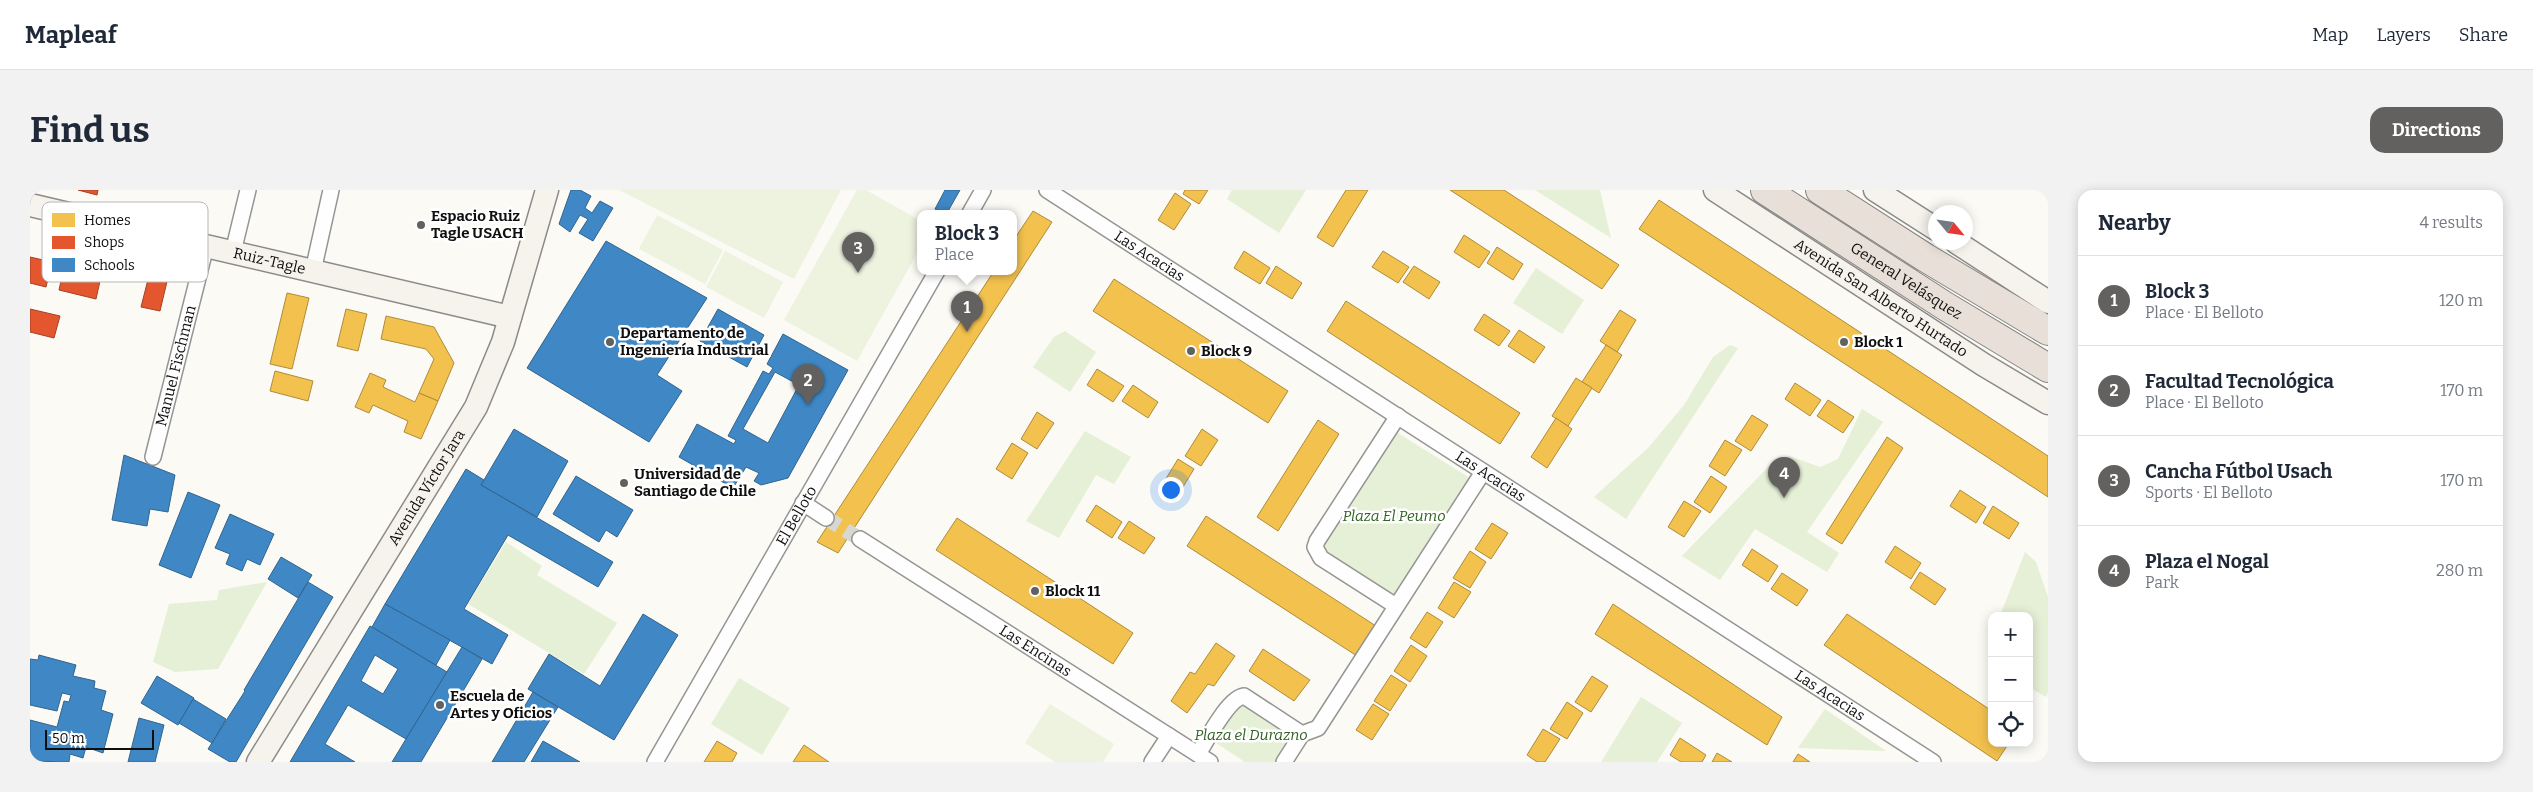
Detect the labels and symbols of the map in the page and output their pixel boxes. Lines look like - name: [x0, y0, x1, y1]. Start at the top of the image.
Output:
- legend: [42, 202, 208, 282]
- north arrow: [1928, 205, 1973, 250]
- place label: Espacio Ruiz Tagle USACH: [431, 207, 524, 242]
- text: Homes: [84, 212, 131, 229]
- marker: Espacio Ruiz Tagle USACH: [415, 219, 427, 231]
- street label: Las Acacias: [1111, 227, 1188, 285]
- pin: 3: [842, 232, 874, 273]
- text: Shops: [84, 234, 124, 251]
- street label: Avenida San Alberto Hurtado: [1791, 235, 1971, 361]
- street label: General Velásquez: [1847, 238, 1965, 323]
- street label: Ruiz-Tagle: [232, 244, 307, 278]
- text: Schools: [84, 257, 135, 274]
- pin: 1: [951, 291, 983, 332]
- street label: Manuel Fischman: [152, 303, 200, 428]
- place label: Departamento de Ingeniería Industrial: [620, 324, 769, 359]
- place label: Block 1: [1854, 333, 1903, 351]
- marker: Departamento de Ingeniería Industrial: [604, 336, 616, 348]
- marker: Block 1: [1838, 336, 1850, 348]
- place label: Block 9: [1201, 342, 1252, 360]
- marker: Block 9: [1185, 345, 1197, 357]
- pin: 2: [792, 364, 824, 405]
- street label: Avenida Víctor Jara: [384, 427, 469, 549]
- street label: Las Acacias: [1452, 447, 1529, 506]
- pin: 4: [1768, 457, 1800, 498]
- place label: Universidad de Santiago de Chile: [634, 465, 756, 500]
- marker: Universidad de Santiago de Chile: [618, 477, 630, 489]
- your location: [1158, 477, 1184, 503]
- street label: El Belloto: [772, 483, 821, 549]
- park label: Plaza El Peumo: [1342, 507, 1446, 525]
- place label: Block 11: [1045, 582, 1101, 600]
- marker: Block 11: [1029, 585, 1041, 597]
- street label: Las Encinas: [996, 621, 1075, 680]
- street label: Las Acacias: [1792, 666, 1868, 725]
- place label: Escuela de Artes y Oficios: [450, 687, 552, 722]
- marker: Escuela de Artes y Oficios: [434, 699, 446, 711]
- park label: Plaza el Durazno: [1194, 726, 1308, 744]
- scale bar: [45, 727, 154, 750]

